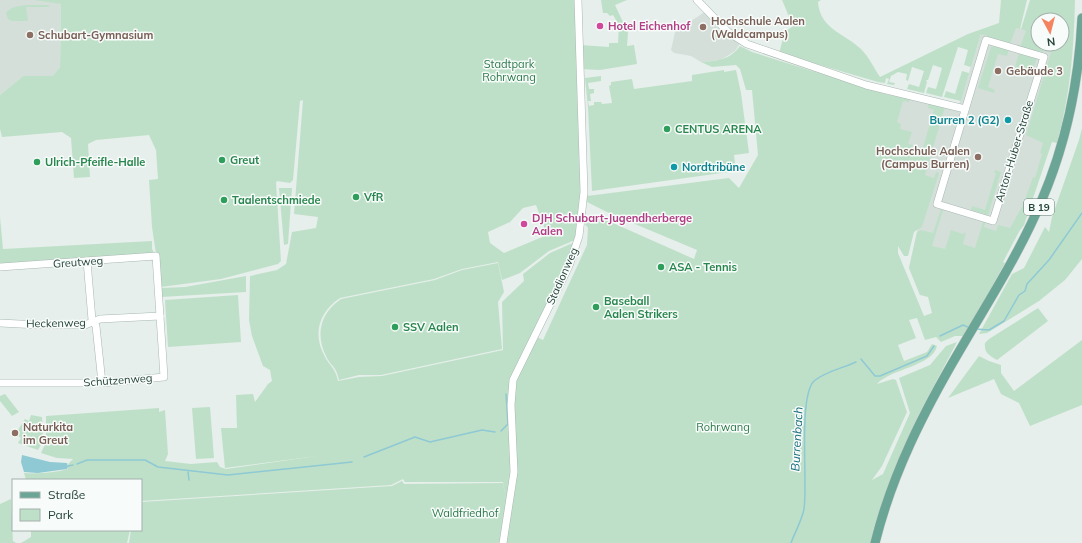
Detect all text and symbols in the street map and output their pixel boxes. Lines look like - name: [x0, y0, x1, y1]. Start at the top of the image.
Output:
- north arrow: [1030, 12, 1070, 52]
- place label: Hochschule Aalen (Waldcampus): [711, 14, 805, 41]
- place label: Hotel Eichenhof: [608, 19, 691, 33]
- marker: Hotel Eichenhof: [595, 21, 605, 31]
- marker: Hochschule Aalen (Waldcampus): [698, 22, 708, 32]
- place label: Schubart-Gymnasium: [38, 28, 153, 42]
- marker: Schubart-Gymnasium: [25, 30, 35, 40]
- text: N: [1046, 34, 1056, 49]
- park label: Stadtpark Rohrwang: [482, 57, 536, 84]
- place label: Gebäude 3: [1006, 64, 1063, 78]
- marker: Gebäude 3: [993, 66, 1003, 76]
- street label: Anton-Huber-Straße: [992, 98, 1036, 204]
- place label: Burren 2 (G2): [930, 113, 1000, 127]
- marker: Burren 2 (G2): [1003, 115, 1013, 125]
- place label: CENTUS ARENA: [675, 122, 762, 136]
- marker: CENTUS ARENA: [662, 124, 672, 134]
- place label: Hochschule Aalen (Campus Burren): [876, 144, 970, 171]
- marker: Hochschule Aalen (Campus Burren): [973, 152, 983, 162]
- place label: Greut: [230, 153, 259, 167]
- place label: Ulrich-Pfeifle-Halle: [45, 155, 145, 169]
- marker: Greut: [217, 155, 227, 165]
- marker: Ulrich-Pfeifle-Halle: [32, 157, 42, 167]
- place label: Nordtribüne: [682, 160, 745, 174]
- marker: Nordtribüne: [669, 162, 679, 172]
- place label: VfR: [363, 190, 384, 204]
- marker: VfR: [351, 192, 361, 202]
- place label: Taalentschmiede: [232, 193, 321, 207]
- marker: Taalentschmiede: [219, 195, 229, 205]
- road number: B 19: [1024, 199, 1054, 215]
- place label: DJH Schubart-Jugendherberge Aalen: [532, 211, 692, 238]
- marker: DJH Schubart-Jugendherberge Aalen: [519, 219, 529, 229]
- street label: Stadionweg: [543, 245, 581, 307]
- street label: Greutweg: [52, 253, 104, 271]
- place label: ASA - Tennis: [669, 260, 737, 274]
- marker: ASA - Tennis: [656, 262, 666, 272]
- place label: Baseball Aalen Strikers: [604, 294, 678, 321]
- marker: Baseball Aalen Strikers: [591, 302, 601, 312]
- street label: Heckenweg: [26, 315, 86, 331]
- place label: SSV Aalen: [403, 320, 459, 334]
- marker: SSV Aalen: [390, 322, 400, 332]
- street label: Schützenweg: [83, 371, 153, 389]
- water label: Burrenbach: [787, 406, 806, 472]
- place label: Naturkita im Greut: [23, 420, 73, 447]
- park label: Rohrwang: [696, 420, 750, 434]
- marker: Naturkita im Greut: [10, 428, 20, 438]
- legend: [12, 479, 142, 531]
- text: Straße: [48, 487, 85, 502]
- park label: Waldfriedhof: [432, 506, 499, 520]
- text: Park: [48, 507, 74, 522]

